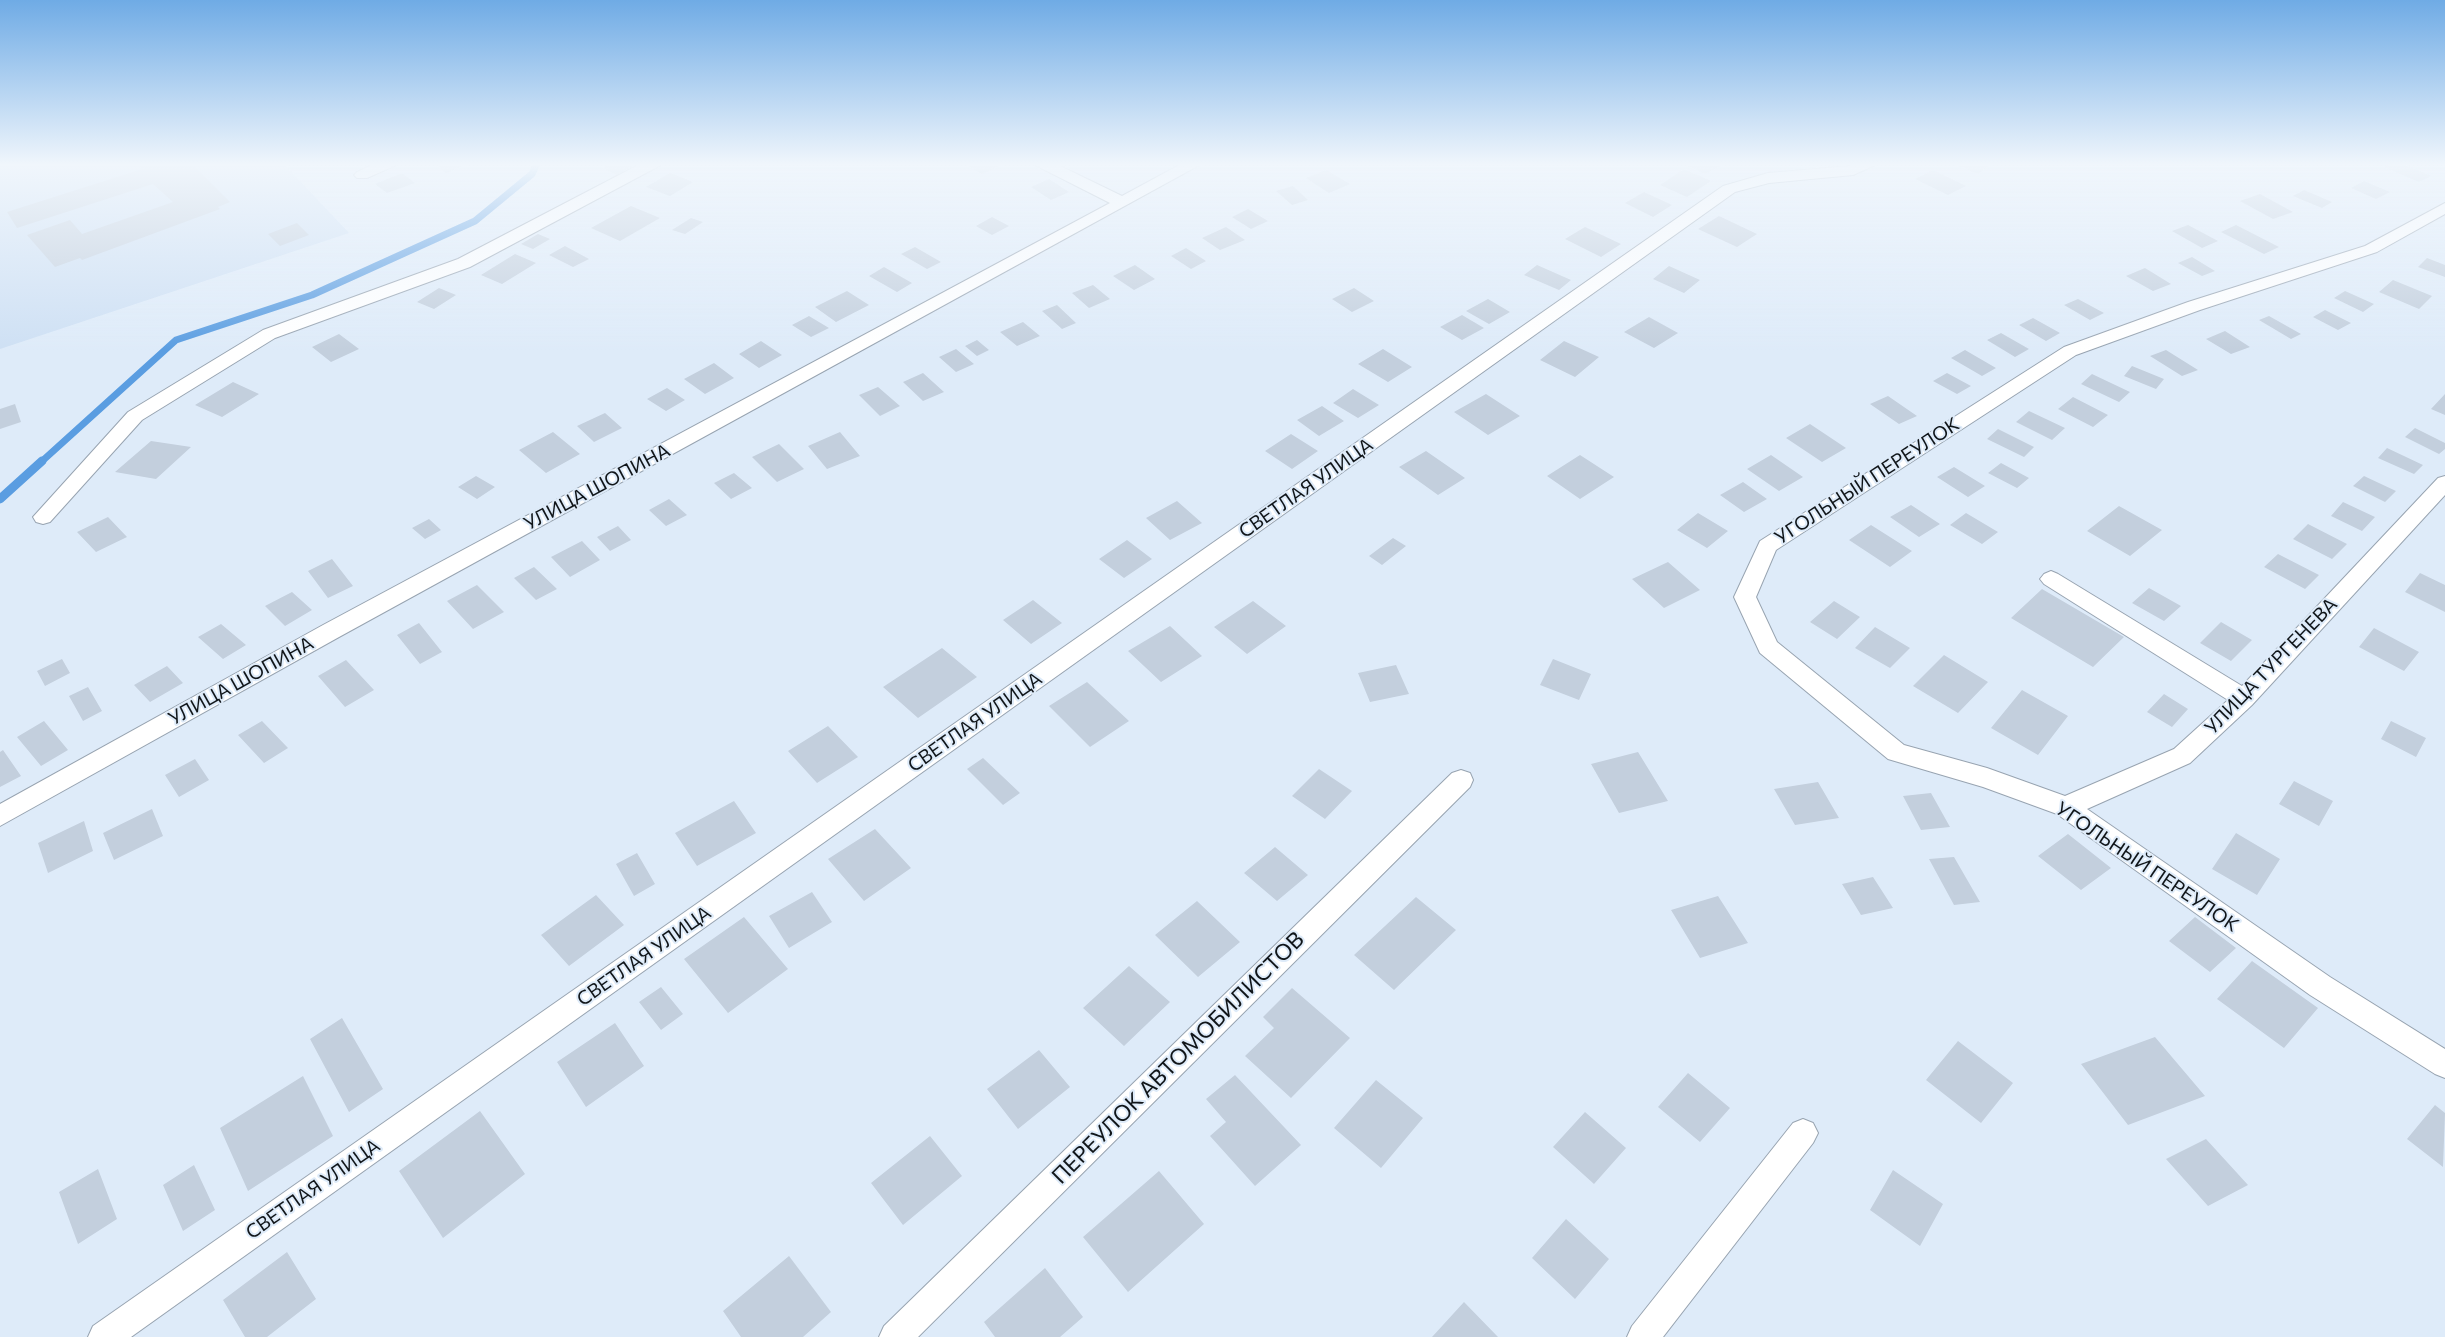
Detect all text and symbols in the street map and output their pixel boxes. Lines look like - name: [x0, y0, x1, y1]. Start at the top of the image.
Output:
- street label: УГОЛЬНЫЙ ПЕРЕУЛОК: [1770, 413, 1964, 549]
- street label: СВЕТЛАЯ УЛИЦА: [1234, 433, 1378, 543]
- street label: УЛИЦА ШОПИНА: [520, 439, 674, 535]
- street label: УЛИЦА ТУРГЕНЕВА: [2200, 593, 2342, 739]
- street label: УЛИЦА ШОПИНА: [165, 632, 317, 730]
- street label: СВЕТЛАЯ УЛИЦА: [903, 667, 1047, 777]
- street label: УГОЛЬНЫЙ ПЕРЕУЛОК: [2051, 797, 2243, 937]
- street label: СВЕТЛАЯ УЛИЦА: [572, 901, 716, 1011]
- street label: ПЕРЕУЛОК АВТОМОБИЛИСТОВ: [1046, 926, 1310, 1190]
- street label: СВЕТЛАЯ УЛИЦА: [241, 1134, 385, 1244]

